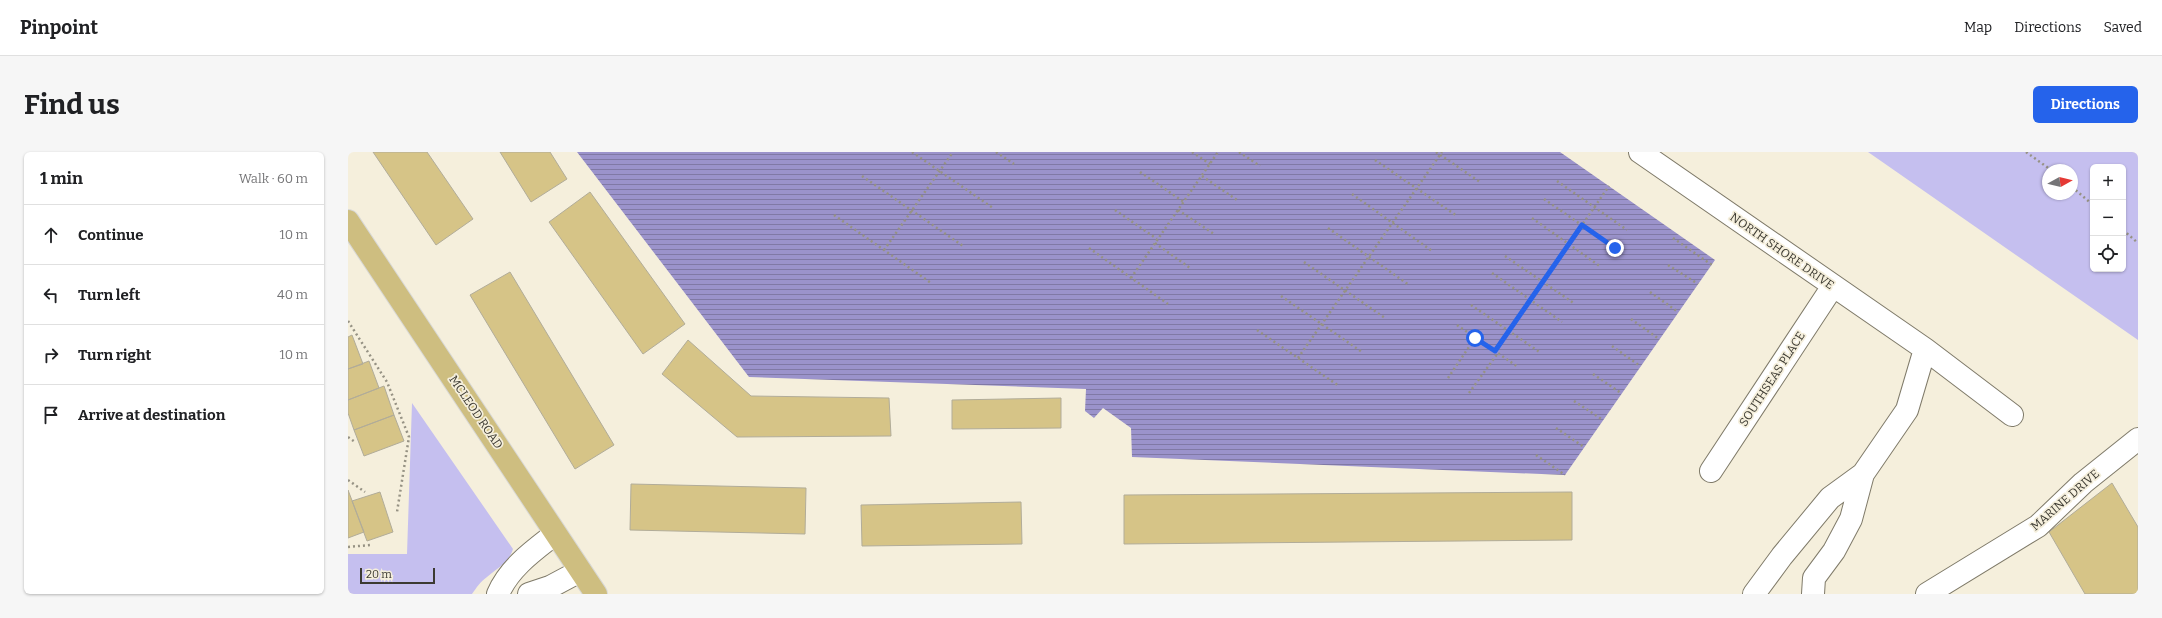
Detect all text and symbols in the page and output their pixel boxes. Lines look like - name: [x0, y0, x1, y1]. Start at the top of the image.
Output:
- text: Pinpoint: [20, 16, 98, 39]
- text: Map: [1964, 19, 1992, 36]
- text: Directions: [2014, 19, 2082, 36]
- text: Saved: [2104, 19, 2142, 36]
- button: Directions: [2033, 86, 2138, 123]
- text: Find us: [24, 88, 120, 121]
- north arrow: [2042, 164, 2078, 200]
- map controls: [2090, 164, 2126, 272]
- button: +: [2090, 164, 2126, 200]
- text: 1 min: [40, 168, 83, 189]
- text: Walk · 60 m: [239, 171, 308, 186]
- button: −: [2090, 200, 2126, 236]
- street label: NORTH SHORE DRIVE: [1727, 210, 1837, 292]
- icon: ahead: [40, 224, 62, 246]
- text: Continue: [78, 226, 144, 244]
- text: 10 m: [279, 227, 308, 242]
- button: locate: [2090, 236, 2126, 272]
- route end: [1606, 239, 1624, 257]
- icon: left: [40, 284, 62, 306]
- text: Turn left: [78, 286, 140, 304]
- text: 40 m: [277, 287, 308, 302]
- route start: [1466, 329, 1484, 347]
- street label: SOUTHSEAS PLACE: [1736, 329, 1808, 429]
- icon: right: [40, 344, 62, 366]
- text: Turn right: [78, 346, 151, 364]
- text: 10 m: [279, 347, 308, 362]
- street label: MCLEOD ROAD: [446, 373, 506, 451]
- icon: arrive: [40, 404, 62, 426]
- text: Arrive at destination: [78, 406, 225, 424]
- street label: MARINE DRIVE: [2028, 467, 2102, 533]
- scale bar: [360, 566, 435, 585]
- text: 20 m: [366, 568, 392, 581]

